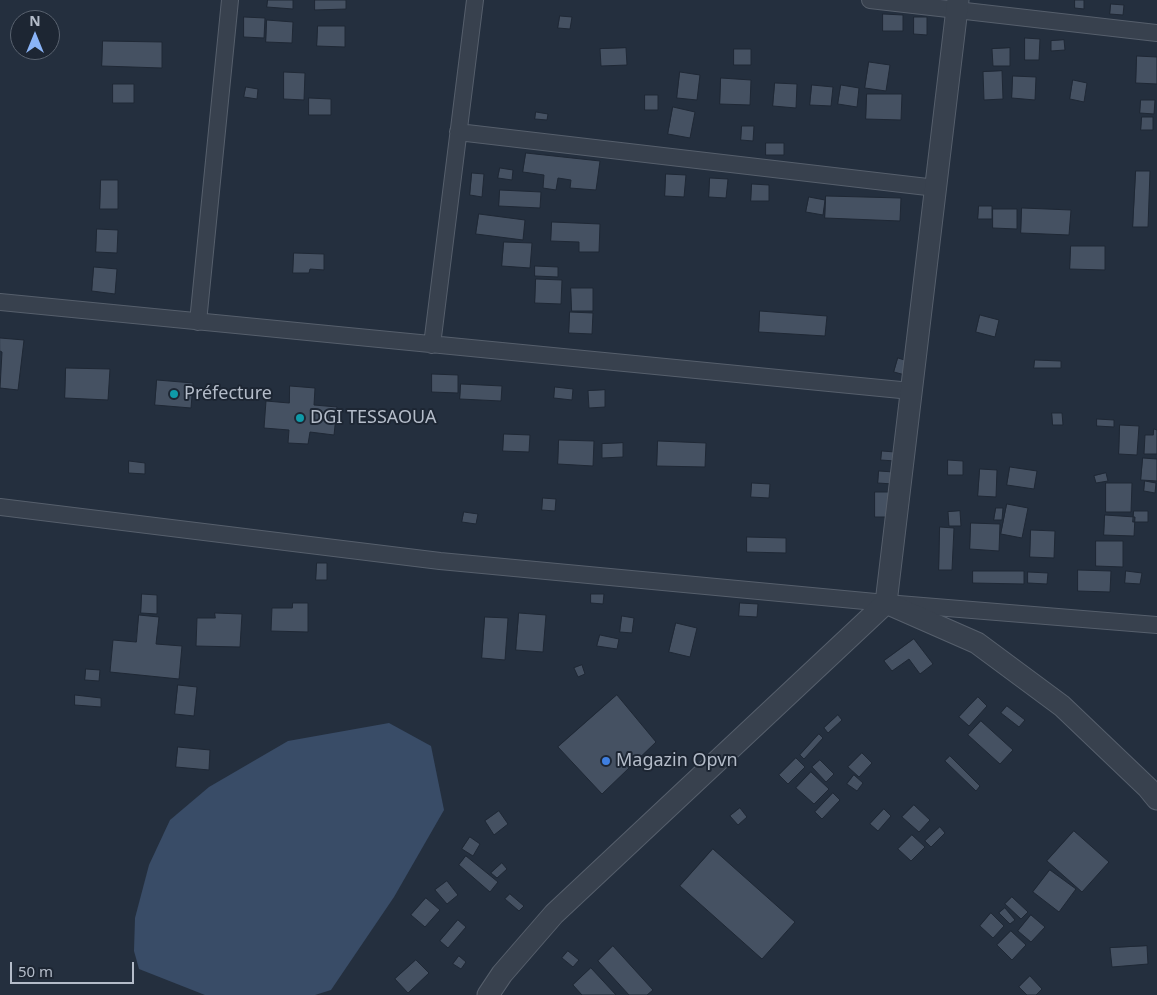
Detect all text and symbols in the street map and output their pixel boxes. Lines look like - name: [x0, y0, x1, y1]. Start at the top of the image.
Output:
- north arrow: [10, 10, 60, 60]
- text: N: [29, 11, 41, 30]
- place label: Préfecture: [184, 383, 272, 405]
- marker: Préfecture: [168, 388, 180, 400]
- place label: DGI TESSAOUA: [310, 407, 436, 429]
- marker: DGI TESSAOUA: [294, 412, 306, 424]
- place label: Magazin Opvn: [616, 750, 738, 772]
- marker: Magazin Opvn: [600, 755, 612, 767]
- scale bar: [12, 952, 136, 984]
- text: 50 m: [18, 961, 53, 981]

